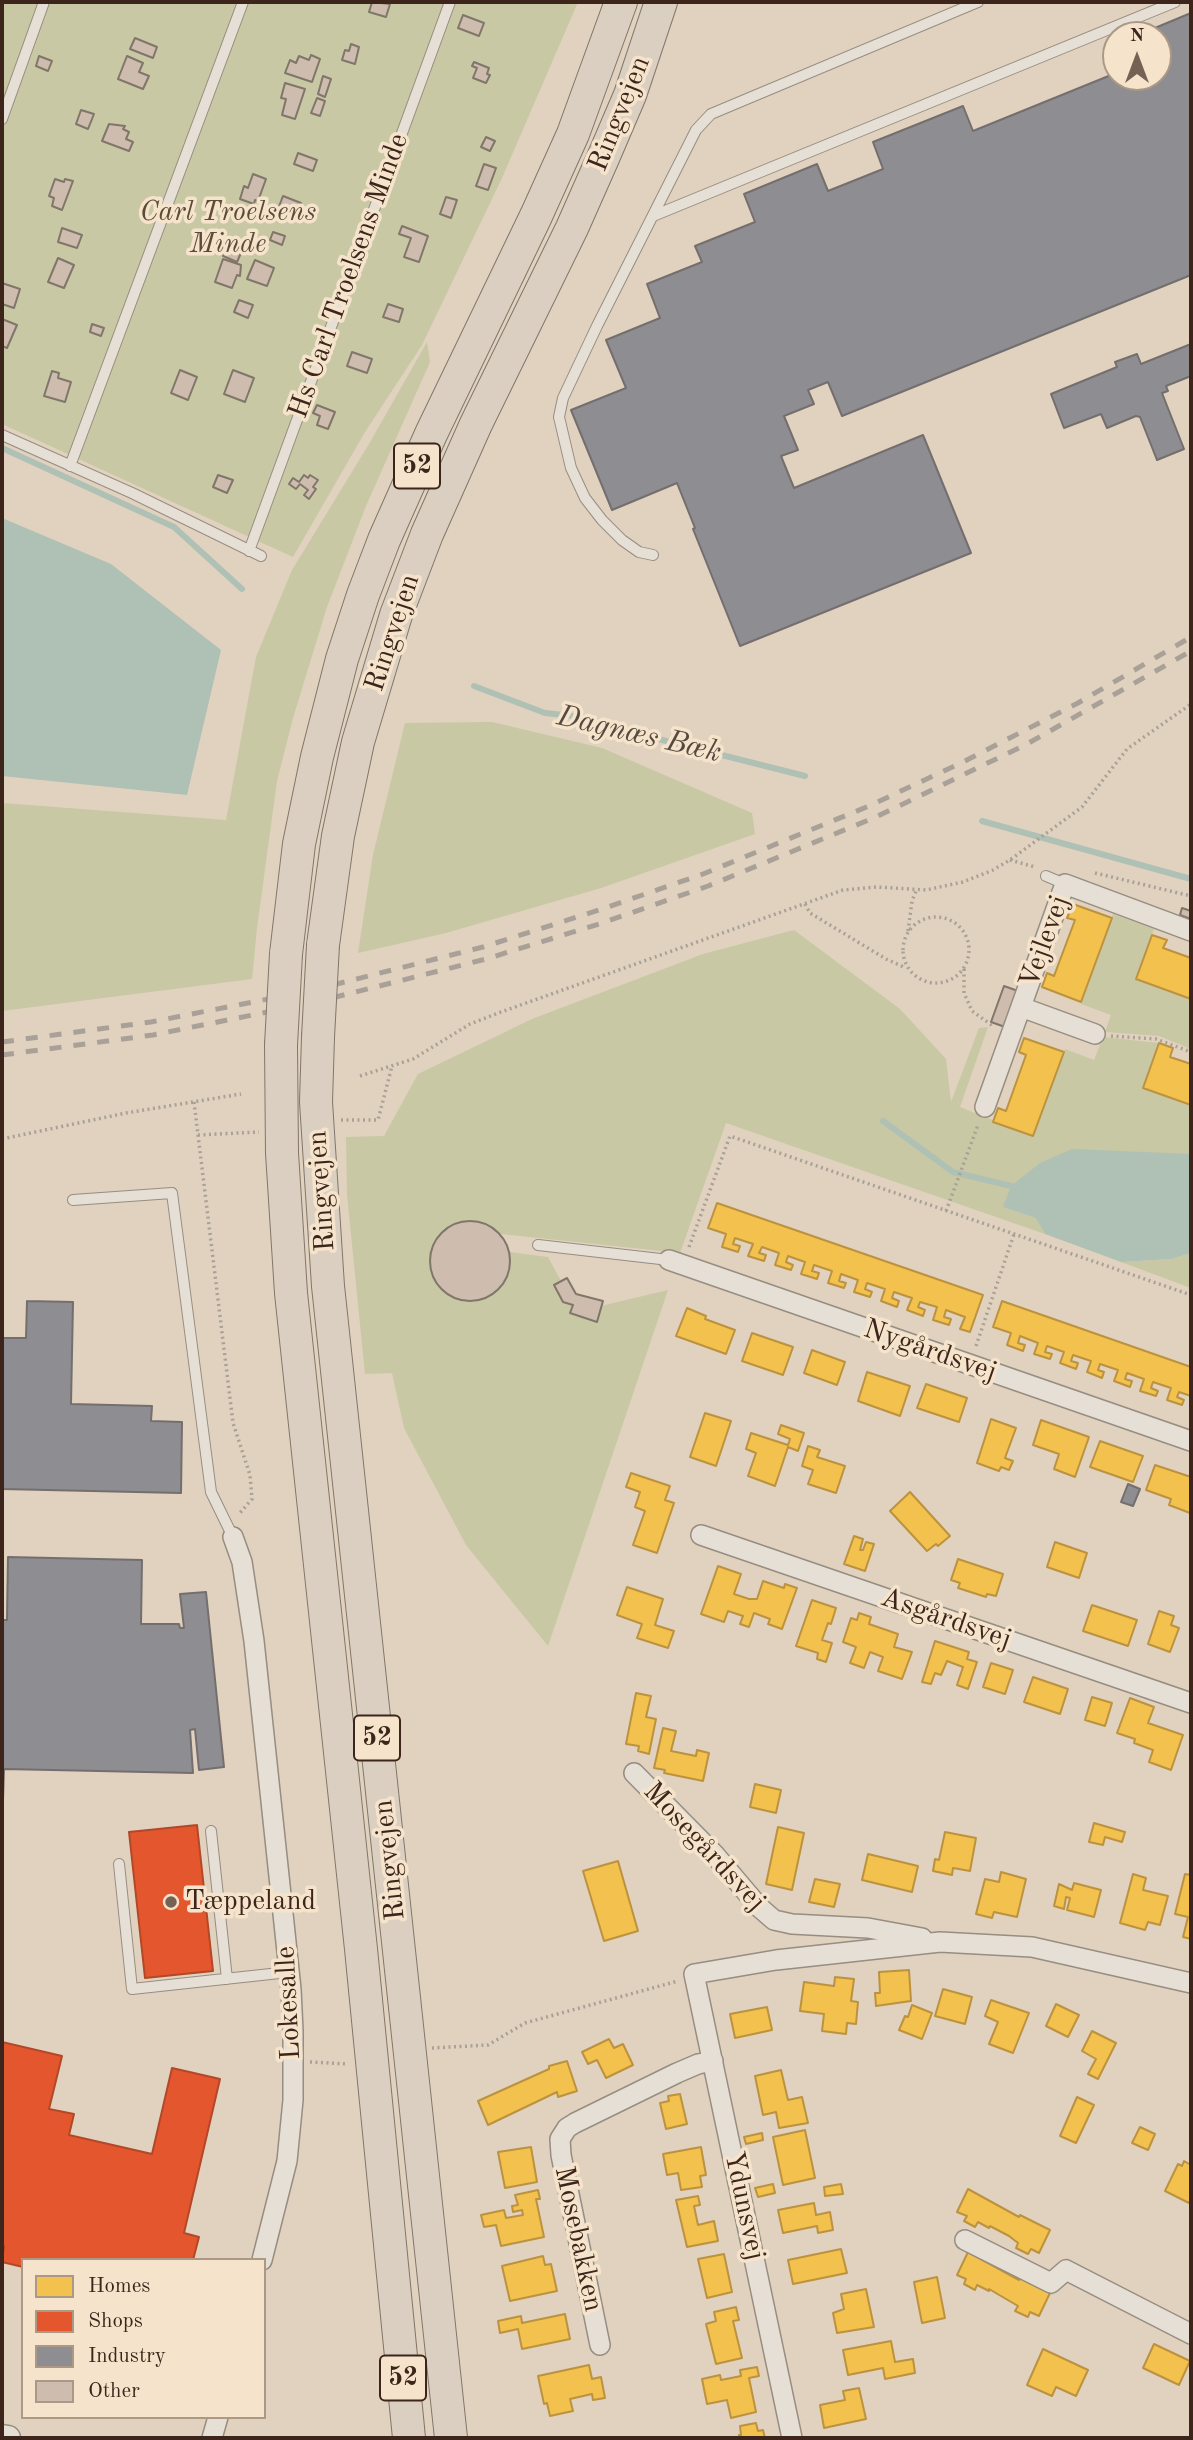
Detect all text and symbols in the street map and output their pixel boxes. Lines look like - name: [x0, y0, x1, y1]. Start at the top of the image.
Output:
- north arrow: [1102, 21, 1172, 91]
- text: N: [1130, 27, 1144, 46]
- street label: Ringvejen: [582, 52, 658, 176]
- street label: Hs Carl Troelsens Minde: [282, 129, 416, 423]
- park label: Carl Troelsens Minde: [140, 196, 316, 262]
- road number: 52: [394, 444, 440, 488]
- street label: Ringvejen: [358, 570, 428, 696]
- water label: Dagnæs Bæk: [553, 699, 725, 771]
- street label: Vejlevej: [1013, 891, 1077, 993]
- street label: Ringvejen: [301, 1129, 343, 1253]
- street label: Nygårdsvej: [859, 1312, 1001, 1390]
- street label: Asgårdsvej: [876, 1581, 1016, 1657]
- road number: 52: [354, 1716, 400, 1760]
- street label: Mosegårdsvej: [635, 1775, 773, 1919]
- street label: Ringvejen: [367, 1798, 413, 1922]
- place label: Tæppeland: [185, 1885, 316, 1919]
- marker: Tæppeland: [163, 1894, 179, 1910]
- street label: Lokesalle: [269, 1945, 309, 2061]
- street label: Ydunsvej: [716, 2148, 772, 2264]
- street label: Mosebakken: [546, 2163, 610, 2315]
- legend: [21, 2258, 266, 2419]
- text: Homes: [88, 2276, 150, 2297]
- text: Shops: [88, 2311, 143, 2332]
- text: Industry: [88, 2346, 166, 2367]
- road number: 52: [380, 2356, 426, 2400]
- text: Other: [88, 2381, 140, 2402]

